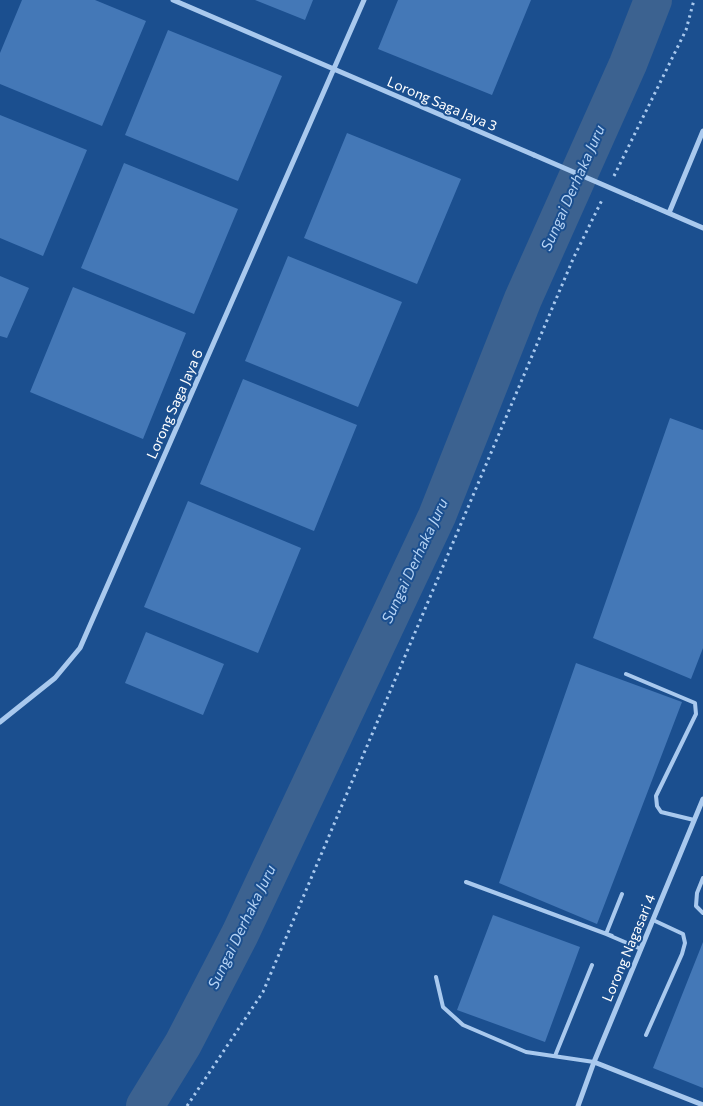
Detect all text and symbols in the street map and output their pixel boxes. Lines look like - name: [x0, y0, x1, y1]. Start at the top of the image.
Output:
- street label: Lorong Saga Jaya 3: [385, 73, 499, 135]
- water label: Sungai Derhaka Juru: [537, 122, 609, 254]
- street label: Lorong Saga Jaya 6: [143, 347, 207, 461]
- water label: Sungai Derhaka Juru: [378, 496, 452, 626]
- water label: Sungai Derhaka Juru: [204, 862, 280, 992]
- street label: Lorong Nagasari 4: [599, 892, 659, 1004]

